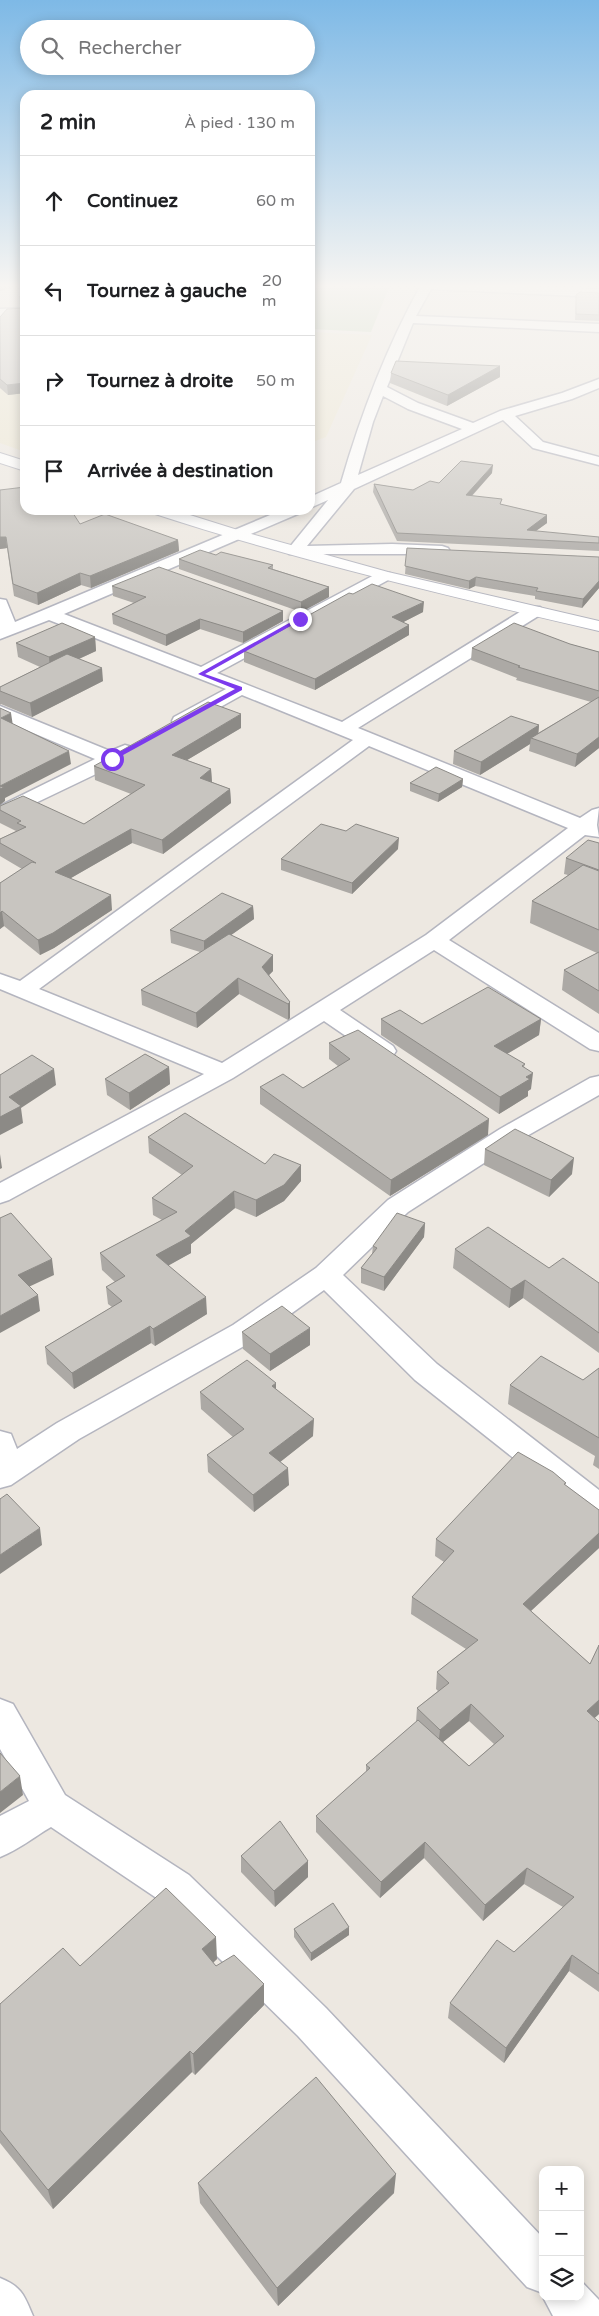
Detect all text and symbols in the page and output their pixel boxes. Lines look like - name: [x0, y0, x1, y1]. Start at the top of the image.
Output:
- search box: [20, 20, 315, 75]
- icon: search: [38, 34, 66, 62]
- text: Rechercher: [78, 37, 181, 59]
- text: 2 min: [40, 110, 96, 135]
- text: À pied · 130 m: [184, 113, 295, 133]
- icon: ahead: [40, 187, 68, 215]
- text: Continuez: [87, 190, 178, 212]
- text: 60 m: [256, 191, 295, 211]
- text: 20 m: [262, 271, 282, 311]
- icon: left: [40, 277, 68, 305]
- text: Tournez à gauche: [87, 280, 247, 302]
- icon: right: [40, 367, 68, 395]
- text: Tournez à droite: [87, 370, 233, 392]
- text: 50 m: [256, 371, 295, 391]
- icon: arrive: [40, 457, 68, 485]
- text: Arrivée à destination: [87, 460, 273, 482]
- route end: [289, 608, 312, 631]
- route start: [101, 748, 124, 771]
- map controls: [539, 2166, 584, 2301]
- button: +: [539, 2166, 584, 2211]
- button: −: [539, 2211, 584, 2256]
- button: layers: [539, 2256, 584, 2301]

